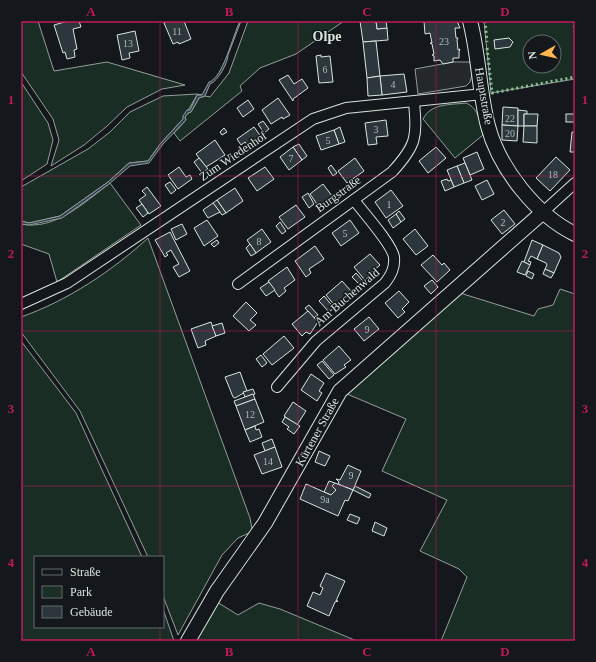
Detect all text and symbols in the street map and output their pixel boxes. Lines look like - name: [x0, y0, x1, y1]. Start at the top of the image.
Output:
- text: A: [86, 4, 96, 19]
- text: B: [225, 4, 234, 19]
- text: C: [362, 4, 372, 19]
- text: D: [500, 4, 510, 19]
- house number: 11: [172, 26, 182, 37]
- district label: Olpe: [313, 29, 341, 44]
- north arrow: [522, 34, 562, 74]
- house number: 23: [439, 36, 449, 47]
- house number: 13: [123, 38, 133, 49]
- text: N: [526, 51, 539, 60]
- house number: 6: [323, 64, 328, 75]
- street label: Hauptstraße: [472, 66, 496, 126]
- house number: 4: [391, 79, 396, 90]
- text: 1: [8, 92, 14, 107]
- text: 1: [582, 92, 588, 107]
- house number: 22: [505, 113, 515, 124]
- house number: 3: [374, 124, 379, 135]
- street label: Zum Wiedenhof: [197, 128, 269, 184]
- house number: 20: [505, 128, 515, 139]
- house number: 5: [326, 135, 331, 146]
- house number: 7: [289, 153, 294, 164]
- house number: 18: [548, 169, 558, 180]
- street label: Burgstraße: [313, 173, 363, 215]
- house number: 1: [387, 199, 392, 210]
- house number: 2: [501, 217, 506, 228]
- house number: 5: [343, 228, 348, 239]
- house number: 8: [257, 236, 262, 247]
- text: 2: [8, 246, 14, 261]
- text: 2: [582, 246, 588, 261]
- street label: Am Buchenwald: [312, 265, 382, 329]
- house number: 9: [365, 324, 370, 335]
- street label: Kürtener Straße: [292, 395, 342, 469]
- text: 3: [8, 401, 15, 416]
- text: 3: [582, 401, 589, 416]
- house number: 12: [245, 409, 255, 420]
- house number: 14: [263, 456, 273, 467]
- house number: 9: [349, 470, 354, 481]
- house number: 9a: [320, 494, 330, 505]
- text: 4: [8, 555, 15, 570]
- text: 4: [582, 555, 589, 570]
- legend: [34, 556, 164, 628]
- text: Straße: [70, 565, 101, 579]
- text: Park: [70, 585, 92, 599]
- text: Gebäude: [70, 605, 113, 619]
- text: A: [86, 644, 96, 659]
- text: B: [225, 644, 234, 659]
- text: C: [362, 644, 372, 659]
- text: D: [500, 644, 510, 659]

